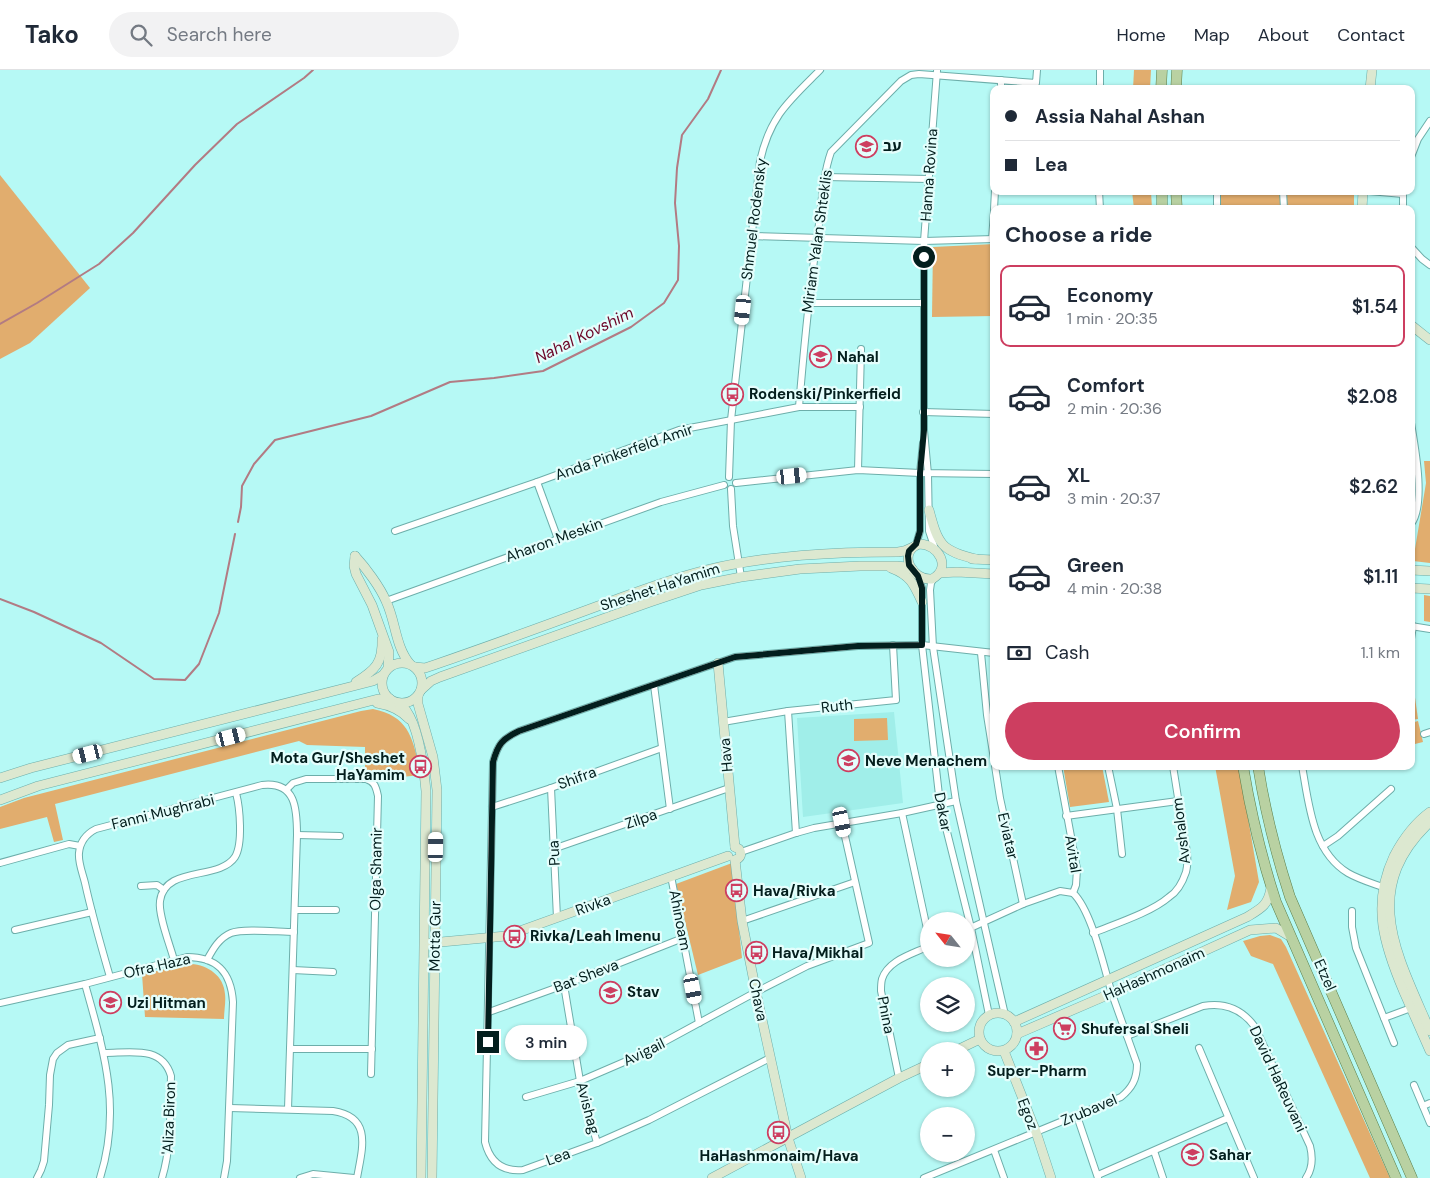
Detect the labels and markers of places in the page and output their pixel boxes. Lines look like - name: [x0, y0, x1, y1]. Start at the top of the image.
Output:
- school or university icon: עב: [855, 134, 879, 158]
- place label: עב: [883, 136, 901, 156]
- school or university icon: Nahal: [809, 345, 833, 369]
- place label: Nahal: [837, 347, 879, 367]
- bus stop icon: Rodenski/Pinkerfield: [721, 382, 745, 406]
- place label: Rodenski/Pinkerfield: [749, 384, 901, 404]
- place label: Mota Gur/Sheshet HaYamim: [271, 748, 405, 785]
- school or university icon: Neve Menachem: [837, 749, 861, 773]
- place label: Neve Menachem: [865, 751, 987, 771]
- bus stop icon: Mota Gur/Sheshet HaYamim: [409, 755, 433, 779]
- bus stop icon: Hava/Rivka: [725, 879, 749, 903]
- place label: Hava/Rivka: [753, 881, 835, 901]
- bus stop icon: Rivka/Leah Imenu: [502, 924, 526, 948]
- place label: Rivka/Leah Imenu: [530, 926, 661, 946]
- bus stop icon: Hava/Mikhal: [744, 941, 768, 965]
- place label: Hava/Mikhal: [772, 943, 863, 963]
- school or university icon: Stav: [599, 980, 623, 1004]
- place label: Stav: [627, 982, 660, 1002]
- school or university icon: Uzi Hitman: [99, 991, 123, 1015]
- place label: Uzi Hitman: [127, 993, 206, 1013]
- supermarket icon: Shufersal Sheli: [1053, 1017, 1077, 1041]
- place label: Shufersal Sheli: [1081, 1019, 1189, 1039]
- pharmacy icon: Super-Pharm: [1025, 1036, 1049, 1060]
- place label: Super-Pharm: [987, 1061, 1087, 1081]
- bus stop icon: HaHashmonaim/Hava: [767, 1121, 791, 1145]
- school or university icon: Sahar: [1181, 1143, 1205, 1167]
- place label: Sahar: [1209, 1145, 1251, 1165]
- place label: HaHashmonaim/Hava: [700, 1146, 858, 1166]

